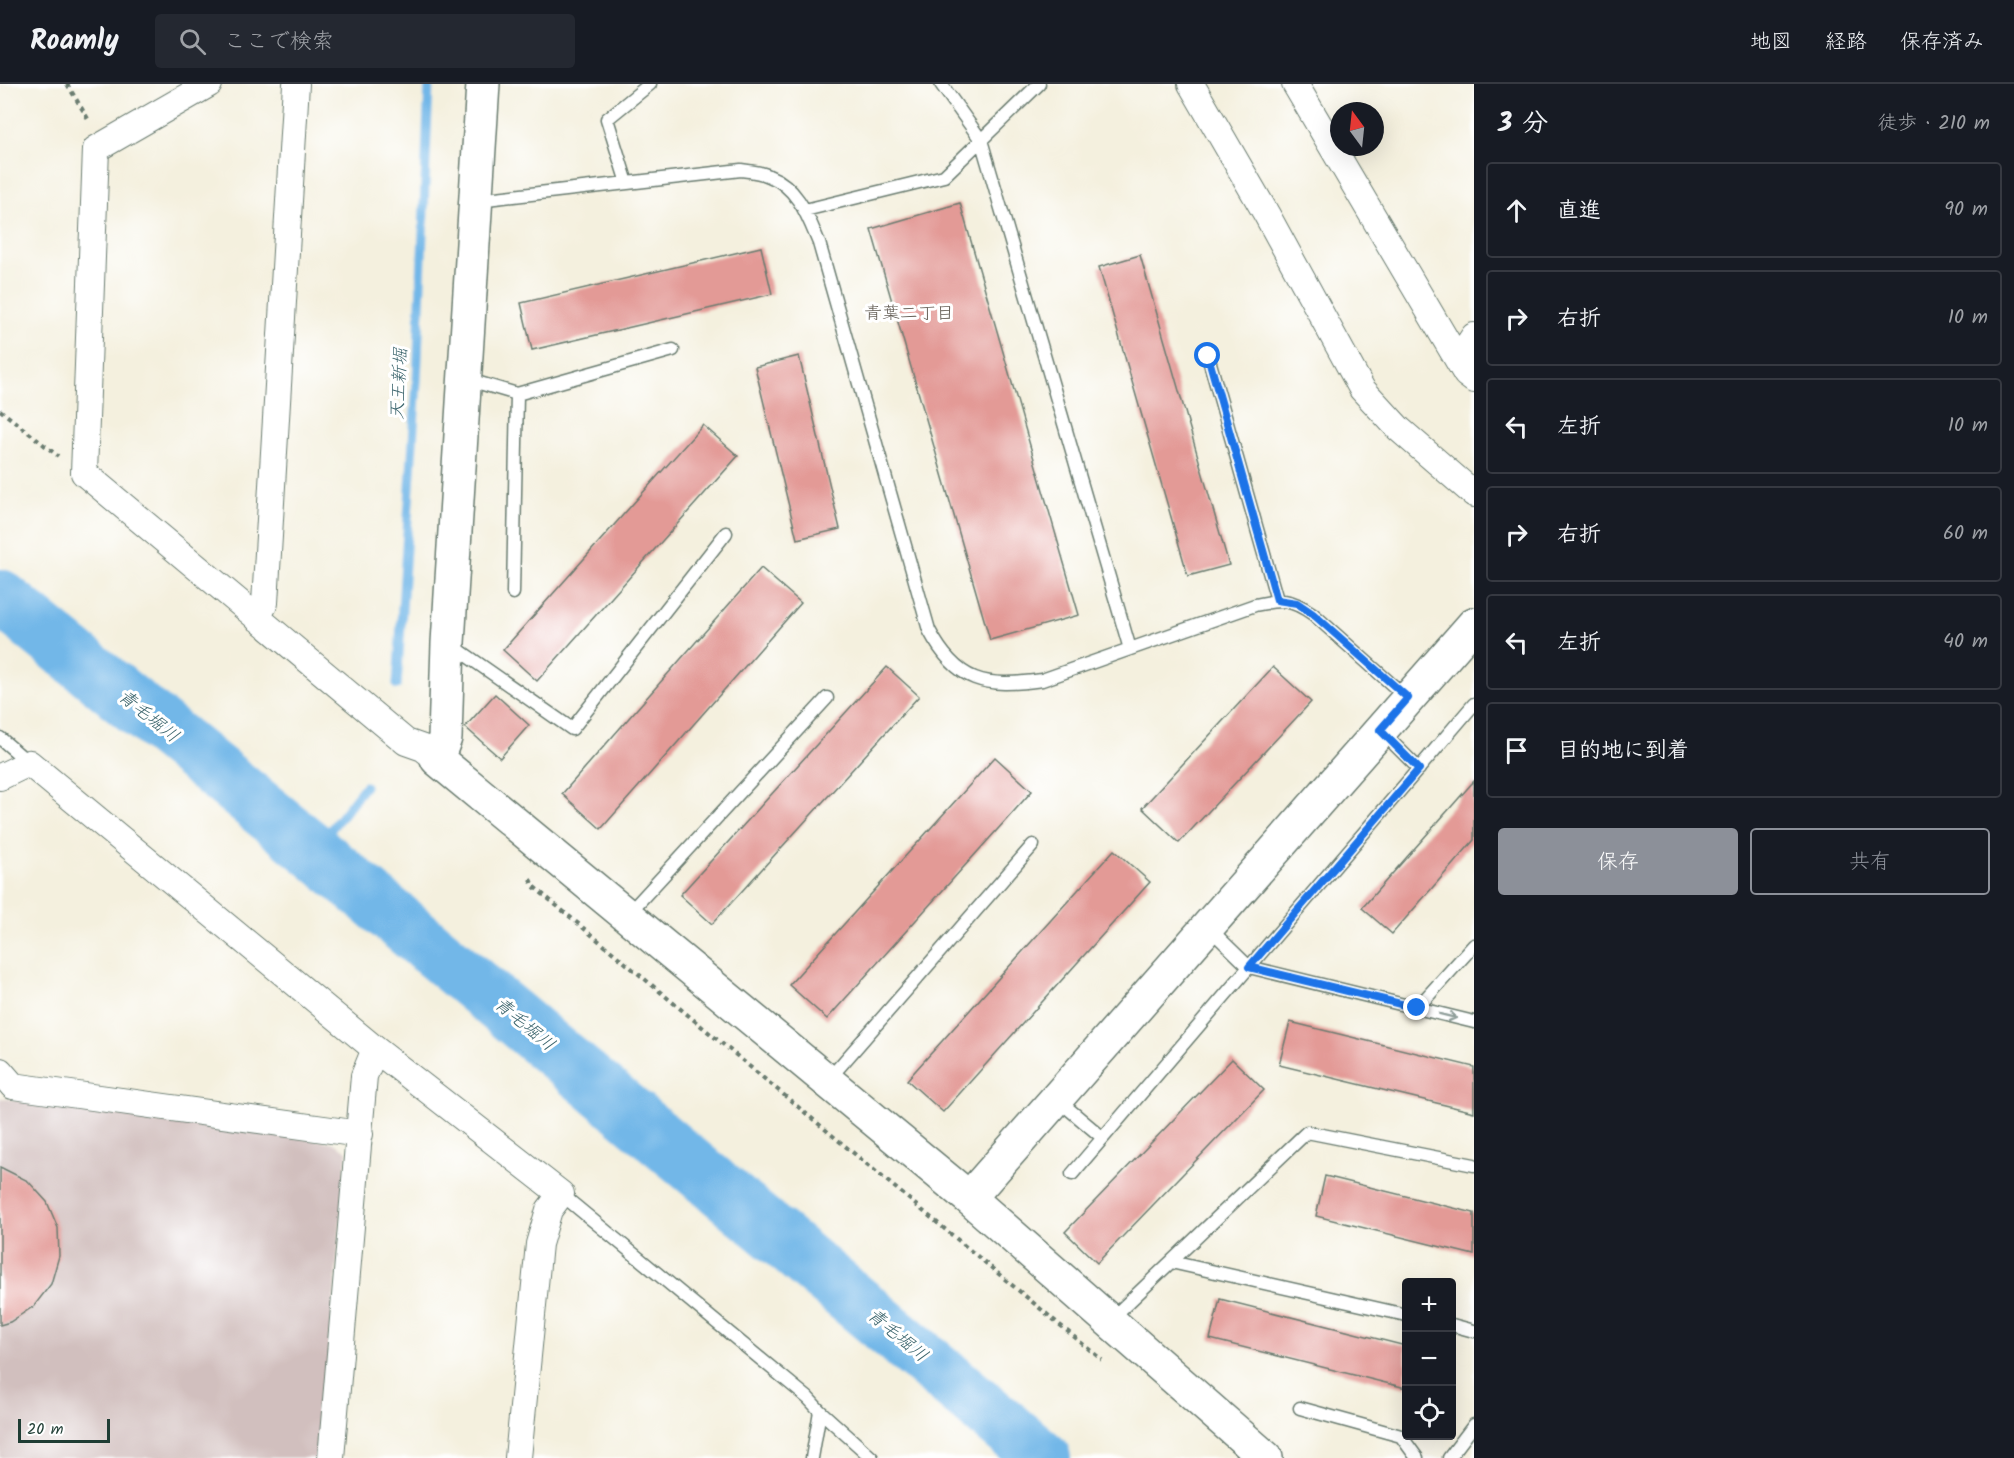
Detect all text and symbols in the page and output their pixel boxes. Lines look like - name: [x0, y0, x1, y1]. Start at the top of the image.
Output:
- search box: [155, 14, 575, 68]
- text: Roamly: [30, 19, 119, 64]
- icon: search: [176, 25, 209, 58]
- text: ここで検索: [224, 25, 334, 60]
- text: 地図: [1750, 26, 1792, 59]
- text: 経路: [1825, 26, 1867, 59]
- text: 保存済み: [1900, 26, 1984, 59]
- north arrow: [1330, 102, 1384, 156]
- text: 3 分: [1498, 103, 1548, 145]
- text: 徒歩 · 210 m: [1877, 108, 1990, 140]
- icon: ahead: [1500, 194, 1533, 227]
- text: 直進: [1557, 194, 1601, 229]
- text: 90 m: [1944, 194, 1988, 226]
- district label: 青葉二丁目: [864, 300, 954, 329]
- icon: right: [1500, 302, 1533, 335]
- text: 右折: [1557, 302, 1601, 337]
- text: 10 m: [1948, 302, 1988, 334]
- route start: [1194, 342, 1220, 368]
- water label: 天王新堀: [384, 346, 416, 421]
- icon: left: [1500, 410, 1533, 443]
- text: 左折: [1557, 410, 1601, 445]
- text: 10 m: [1948, 410, 1988, 442]
- icon: right: [1500, 518, 1533, 551]
- text: 右折: [1557, 518, 1601, 553]
- text: 60 m: [1943, 518, 1988, 550]
- icon: left: [1500, 626, 1533, 659]
- text: 左折: [1557, 626, 1601, 661]
- text: 40 m: [1943, 626, 1988, 658]
- water label: 青毛堀川: [111, 683, 185, 751]
- icon: arrive: [1500, 734, 1533, 767]
- text: 目的地に到着: [1557, 734, 1689, 769]
- button: 保存: [1498, 828, 1738, 895]
- button: 共有: [1750, 828, 1990, 895]
- water label: 青毛堀川: [487, 991, 561, 1059]
- route end: [1403, 994, 1429, 1020]
- one-way arrow: [1439, 1010, 1458, 1022]
- map controls: [1402, 1278, 1456, 1440]
- button: +: [1402, 1278, 1456, 1332]
- water label: 青毛堀川: [860, 1302, 934, 1370]
- button: −: [1402, 1332, 1456, 1386]
- button: locate: [1402, 1386, 1456, 1440]
- scale bar: [18, 1416, 110, 1444]
- text: 20 m: [27, 1417, 63, 1442]

